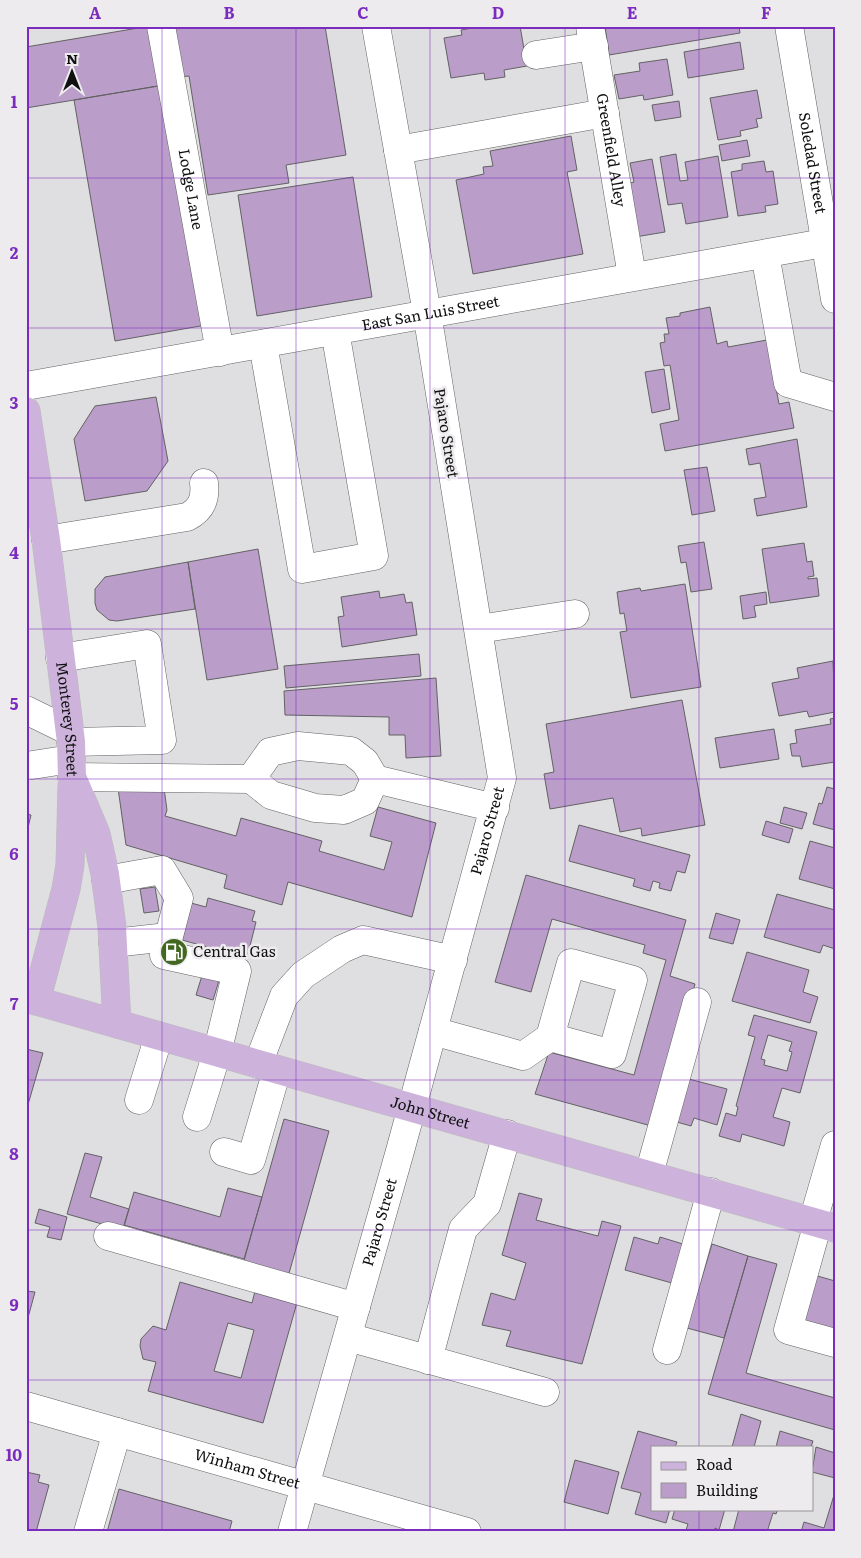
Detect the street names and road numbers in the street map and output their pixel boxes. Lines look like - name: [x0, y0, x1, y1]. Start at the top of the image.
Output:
- street label: Greenfield Alley: [591, 91, 633, 209]
- street label: Soledad Street: [794, 110, 833, 215]
- street label: Lodge Lane: [173, 147, 211, 231]
- street label: East San Luis Street: [360, 288, 501, 336]
- street label: Pajaro Street: [429, 386, 466, 479]
- street label: Monterey Street: [51, 660, 85, 777]
- street label: Pajaro Street: [463, 783, 509, 877]
- street label: John Street: [388, 1089, 473, 1134]
- street label: Pajaro Street: [355, 1175, 402, 1269]
- street label: Winham Street: [192, 1442, 303, 1494]

